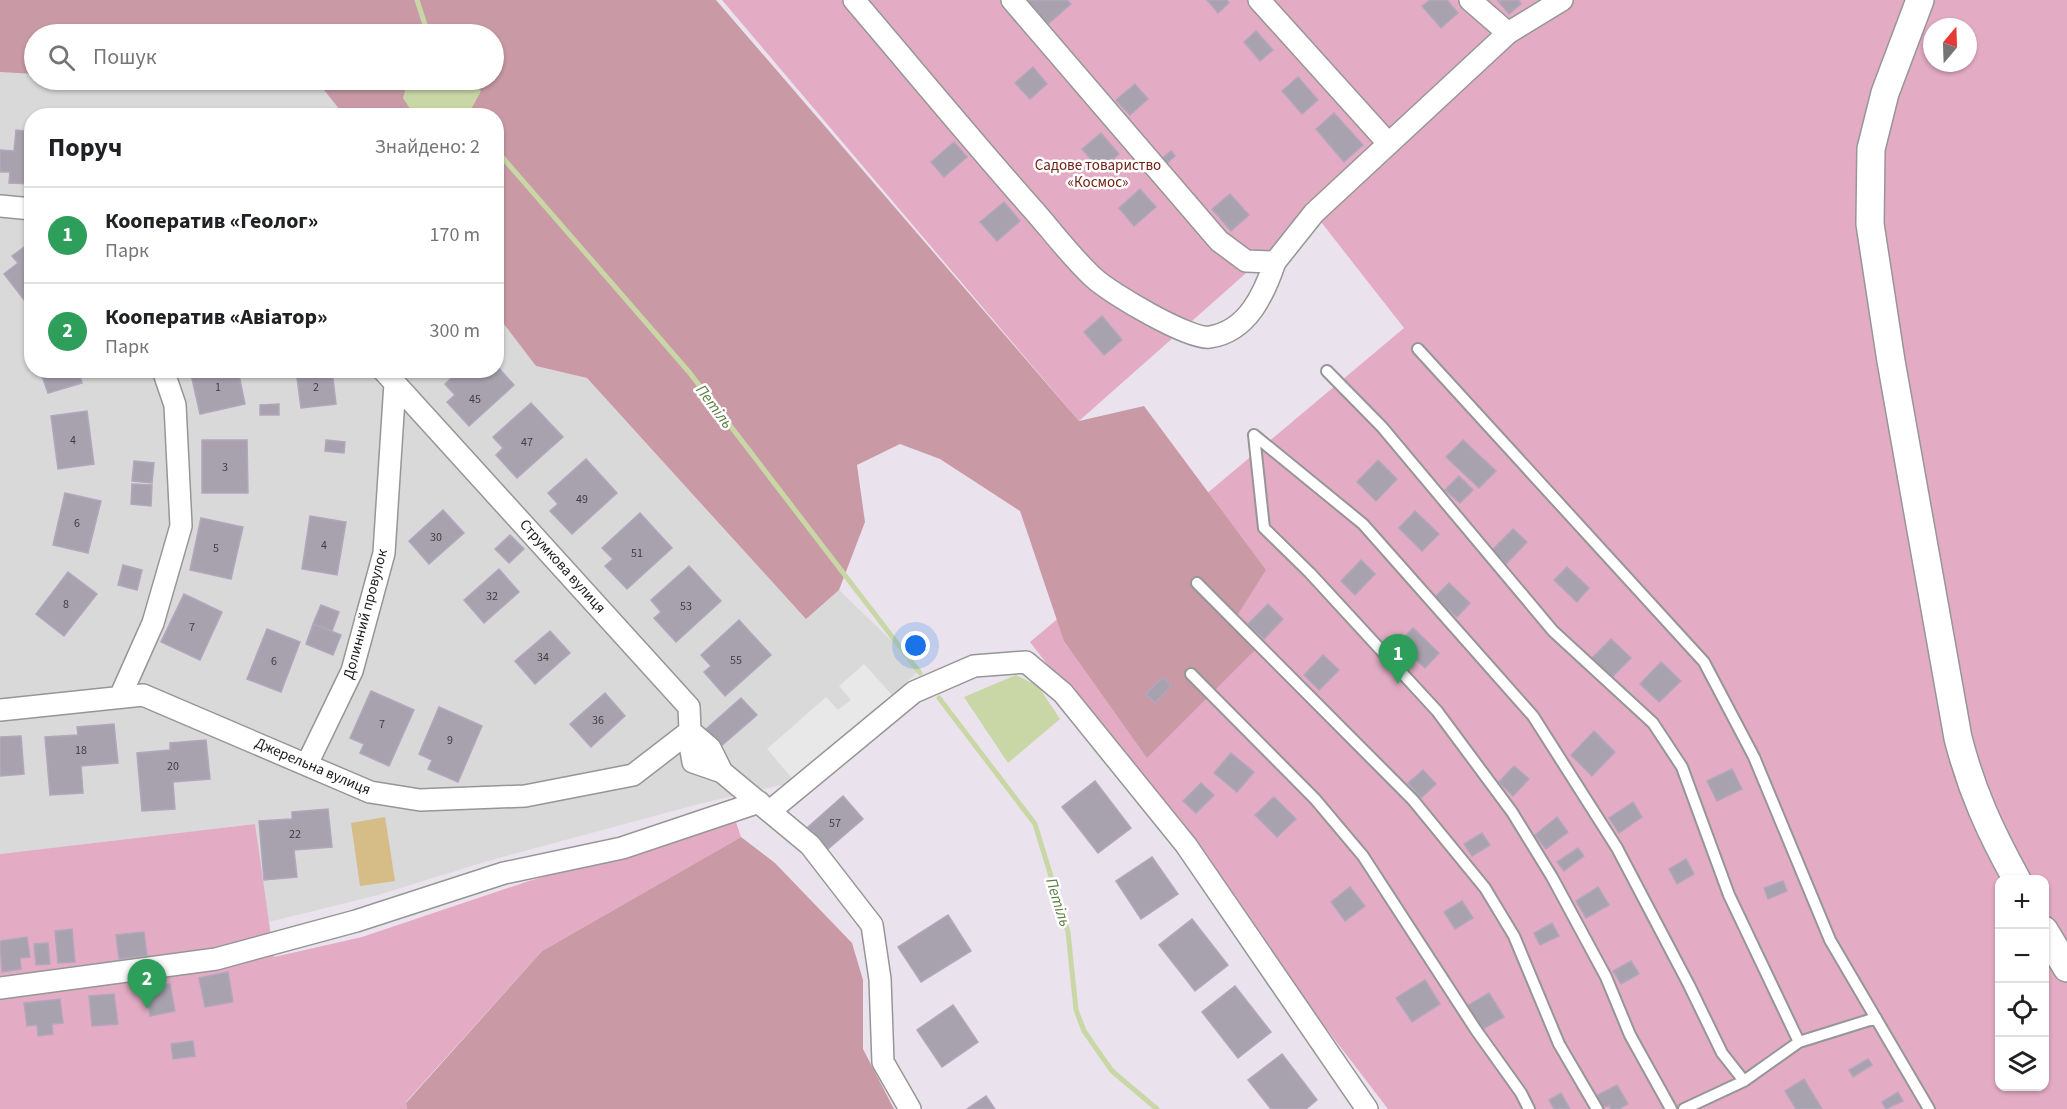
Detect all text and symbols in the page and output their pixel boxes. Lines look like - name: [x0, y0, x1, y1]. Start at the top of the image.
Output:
- north arrow: [1923, 18, 1977, 72]
- search box: [24, 24, 504, 90]
- icon: search: [45, 41, 78, 74]
- text: Пошук: [93, 41, 157, 73]
- text: Поруч: [48, 129, 122, 166]
- text: Знайдено: 2: [375, 133, 480, 161]
- park label: Садове товариство «Космос»: [1035, 155, 1161, 193]
- text: Кооператив «Геолог»: [105, 205, 318, 237]
- text: 1: [62, 221, 73, 249]
- text: 170 m: [430, 221, 480, 249]
- text: Парк: [105, 237, 149, 265]
- text: Кооператив «Авіатор»: [105, 301, 328, 333]
- text: 2: [62, 317, 73, 345]
- text: 300 m: [430, 317, 480, 345]
- text: Парк: [105, 333, 149, 361]
- house number: 1: [215, 379, 221, 396]
- house number: 2: [313, 379, 319, 396]
- water label: Петіль: [690, 380, 738, 433]
- house number: 45: [469, 391, 481, 408]
- house number: 4: [70, 432, 76, 449]
- house number: 47: [521, 434, 533, 451]
- house number: 3: [222, 459, 228, 476]
- house number: 49: [576, 491, 588, 508]
- house number: 6: [74, 515, 80, 532]
- street label: Струмкова вулиця: [515, 515, 611, 618]
- house number: 30: [430, 529, 442, 546]
- house number: 4: [321, 537, 327, 554]
- house number: 5: [213, 540, 219, 557]
- house number: 51: [631, 545, 643, 562]
- street label: Долинний провулок: [338, 546, 393, 681]
- house number: 32: [486, 588, 498, 605]
- house number: 8: [63, 596, 69, 613]
- house number: 53: [680, 598, 692, 615]
- house number: 7: [189, 619, 195, 636]
- your location: [901, 631, 930, 660]
- pin: 1: [1378, 634, 1418, 684]
- house number: 34: [537, 649, 549, 666]
- house number: 55: [730, 652, 742, 669]
- house number: 6: [271, 653, 277, 670]
- house number: 36: [592, 712, 604, 729]
- house number: 7: [379, 716, 385, 733]
- house number: 9: [447, 732, 453, 749]
- street label: Джерельна вулиця: [252, 733, 374, 800]
- house number: 18: [75, 742, 87, 759]
- house number: 20: [167, 758, 179, 775]
- house number: 57: [829, 815, 841, 832]
- house number: 22: [289, 826, 301, 843]
- water label: Петіль: [1040, 875, 1076, 929]
- map controls: [1995, 875, 2049, 1091]
- button: +: [1995, 875, 2049, 929]
- button: −: [1995, 929, 2049, 983]
- pin: 2: [128, 960, 166, 1009]
- button: locate: [1995, 983, 2049, 1037]
- button: layers: [1995, 1037, 2049, 1091]

